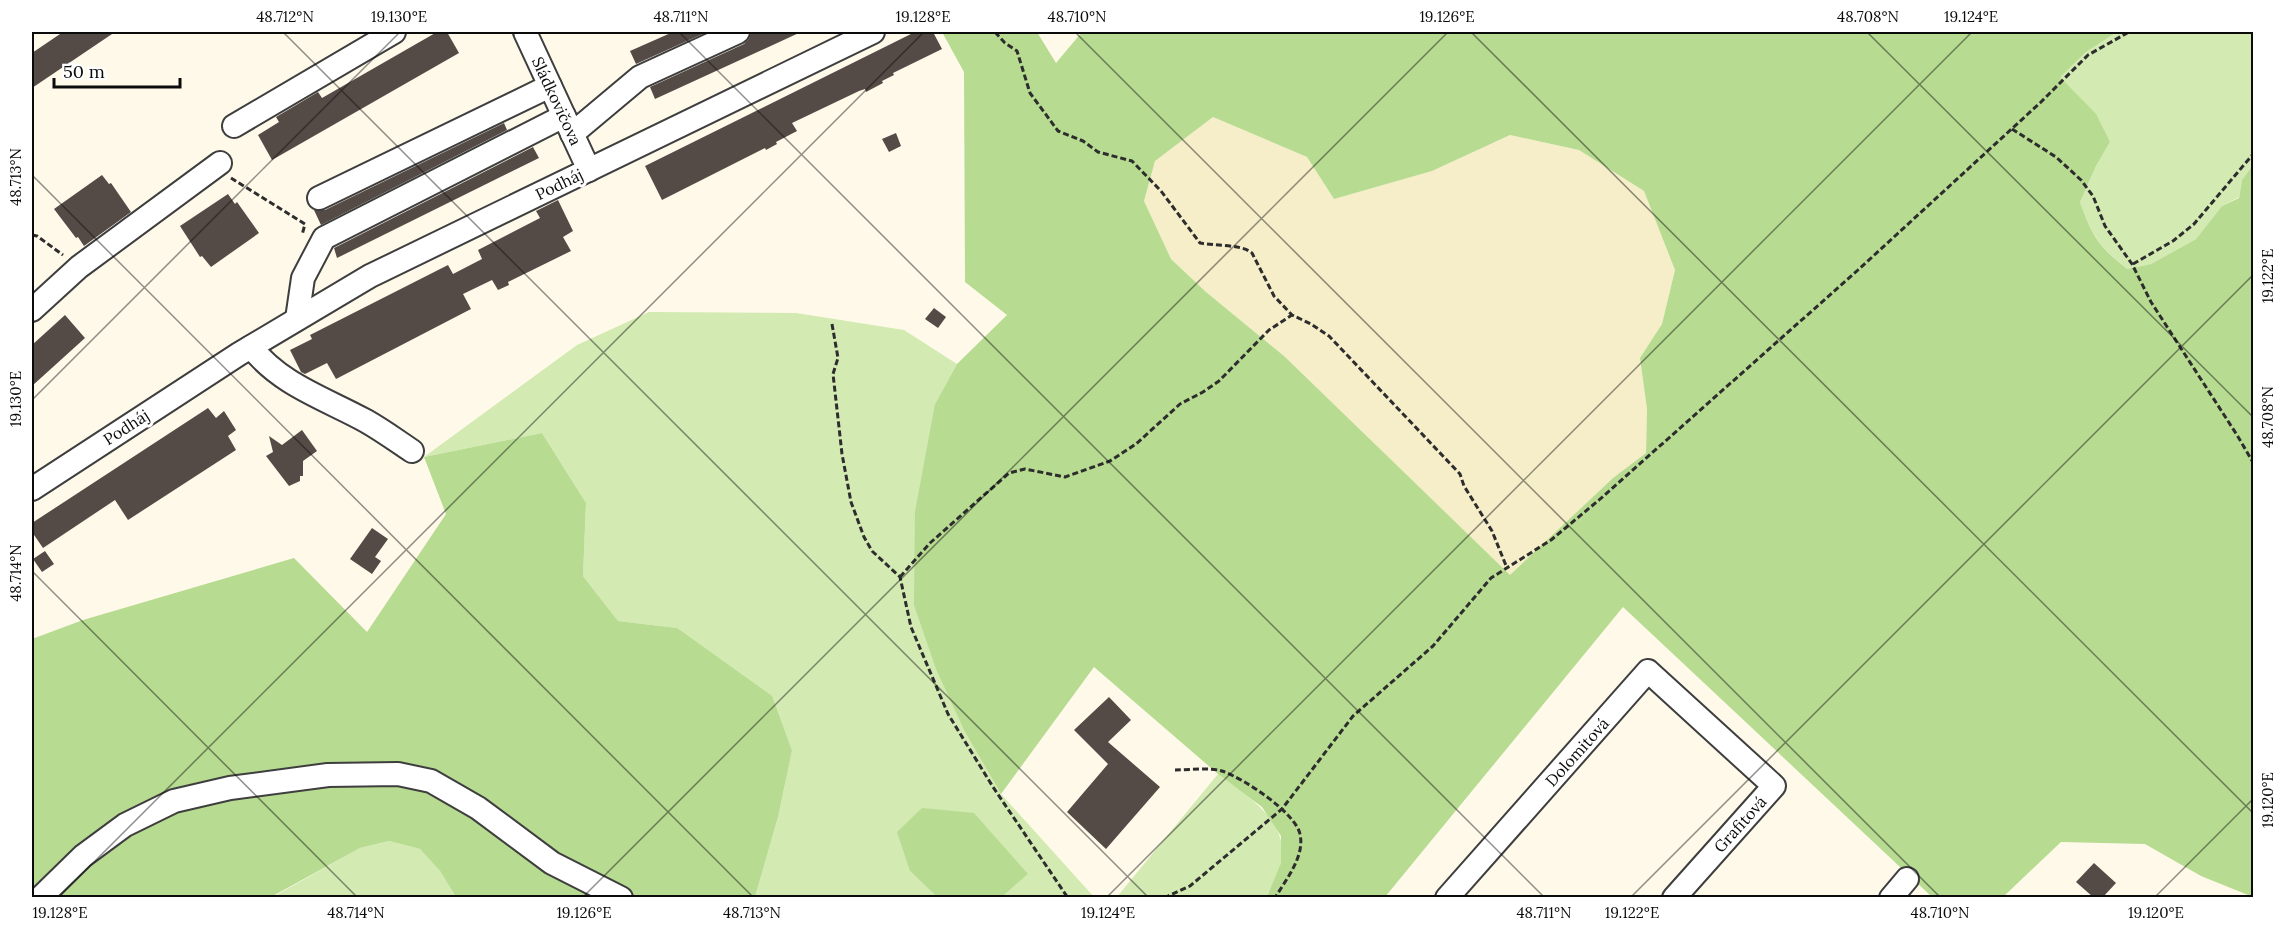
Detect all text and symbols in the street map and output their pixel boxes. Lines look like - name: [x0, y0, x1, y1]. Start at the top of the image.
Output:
- text: 48.712°N: [256, 7, 314, 26]
- text: 19.130°E: [371, 7, 427, 26]
- text: 48.711°N: [653, 7, 709, 26]
- text: 19.128°E: [896, 7, 950, 26]
- text: 48.710°N: [1048, 7, 1106, 26]
- text: 19.126°E: [1419, 7, 1475, 26]
- text: 48.708°N: [1837, 7, 1899, 26]
- text: 19.124°E: [1944, 7, 1998, 26]
- scale bar: [54, 51, 180, 89]
- street label: Sládkovičova: [528, 54, 586, 148]
- text: 50 m: [63, 60, 105, 83]
- text: 48.713°N: [6, 148, 25, 206]
- street label: Podháj: [532, 164, 586, 204]
- text: 19.122°E: [2258, 249, 2277, 303]
- text: 19.130°E: [6, 371, 25, 427]
- text: 48.708°N: [2258, 386, 2277, 448]
- street label: Podháj: [99, 405, 153, 449]
- text: 48.714°N: [6, 544, 25, 602]
- street label: Dolomitová: [1541, 713, 1613, 791]
- text: 19.120°E: [2258, 772, 2277, 828]
- street label: Grafitová: [1709, 792, 1771, 856]
- text: 19.128°E: [33, 903, 87, 922]
- text: 48.714°N: [327, 903, 385, 922]
- text: 19.126°E: [556, 903, 612, 922]
- text: 48.713°N: [723, 903, 781, 922]
- text: 19.124°E: [1081, 903, 1135, 922]
- text: 48.711°N: [1516, 903, 1572, 922]
- text: 19.122°E: [1605, 903, 1659, 922]
- text: 48.710°N: [1911, 903, 1969, 922]
- text: 19.120°E: [2128, 903, 2184, 922]

